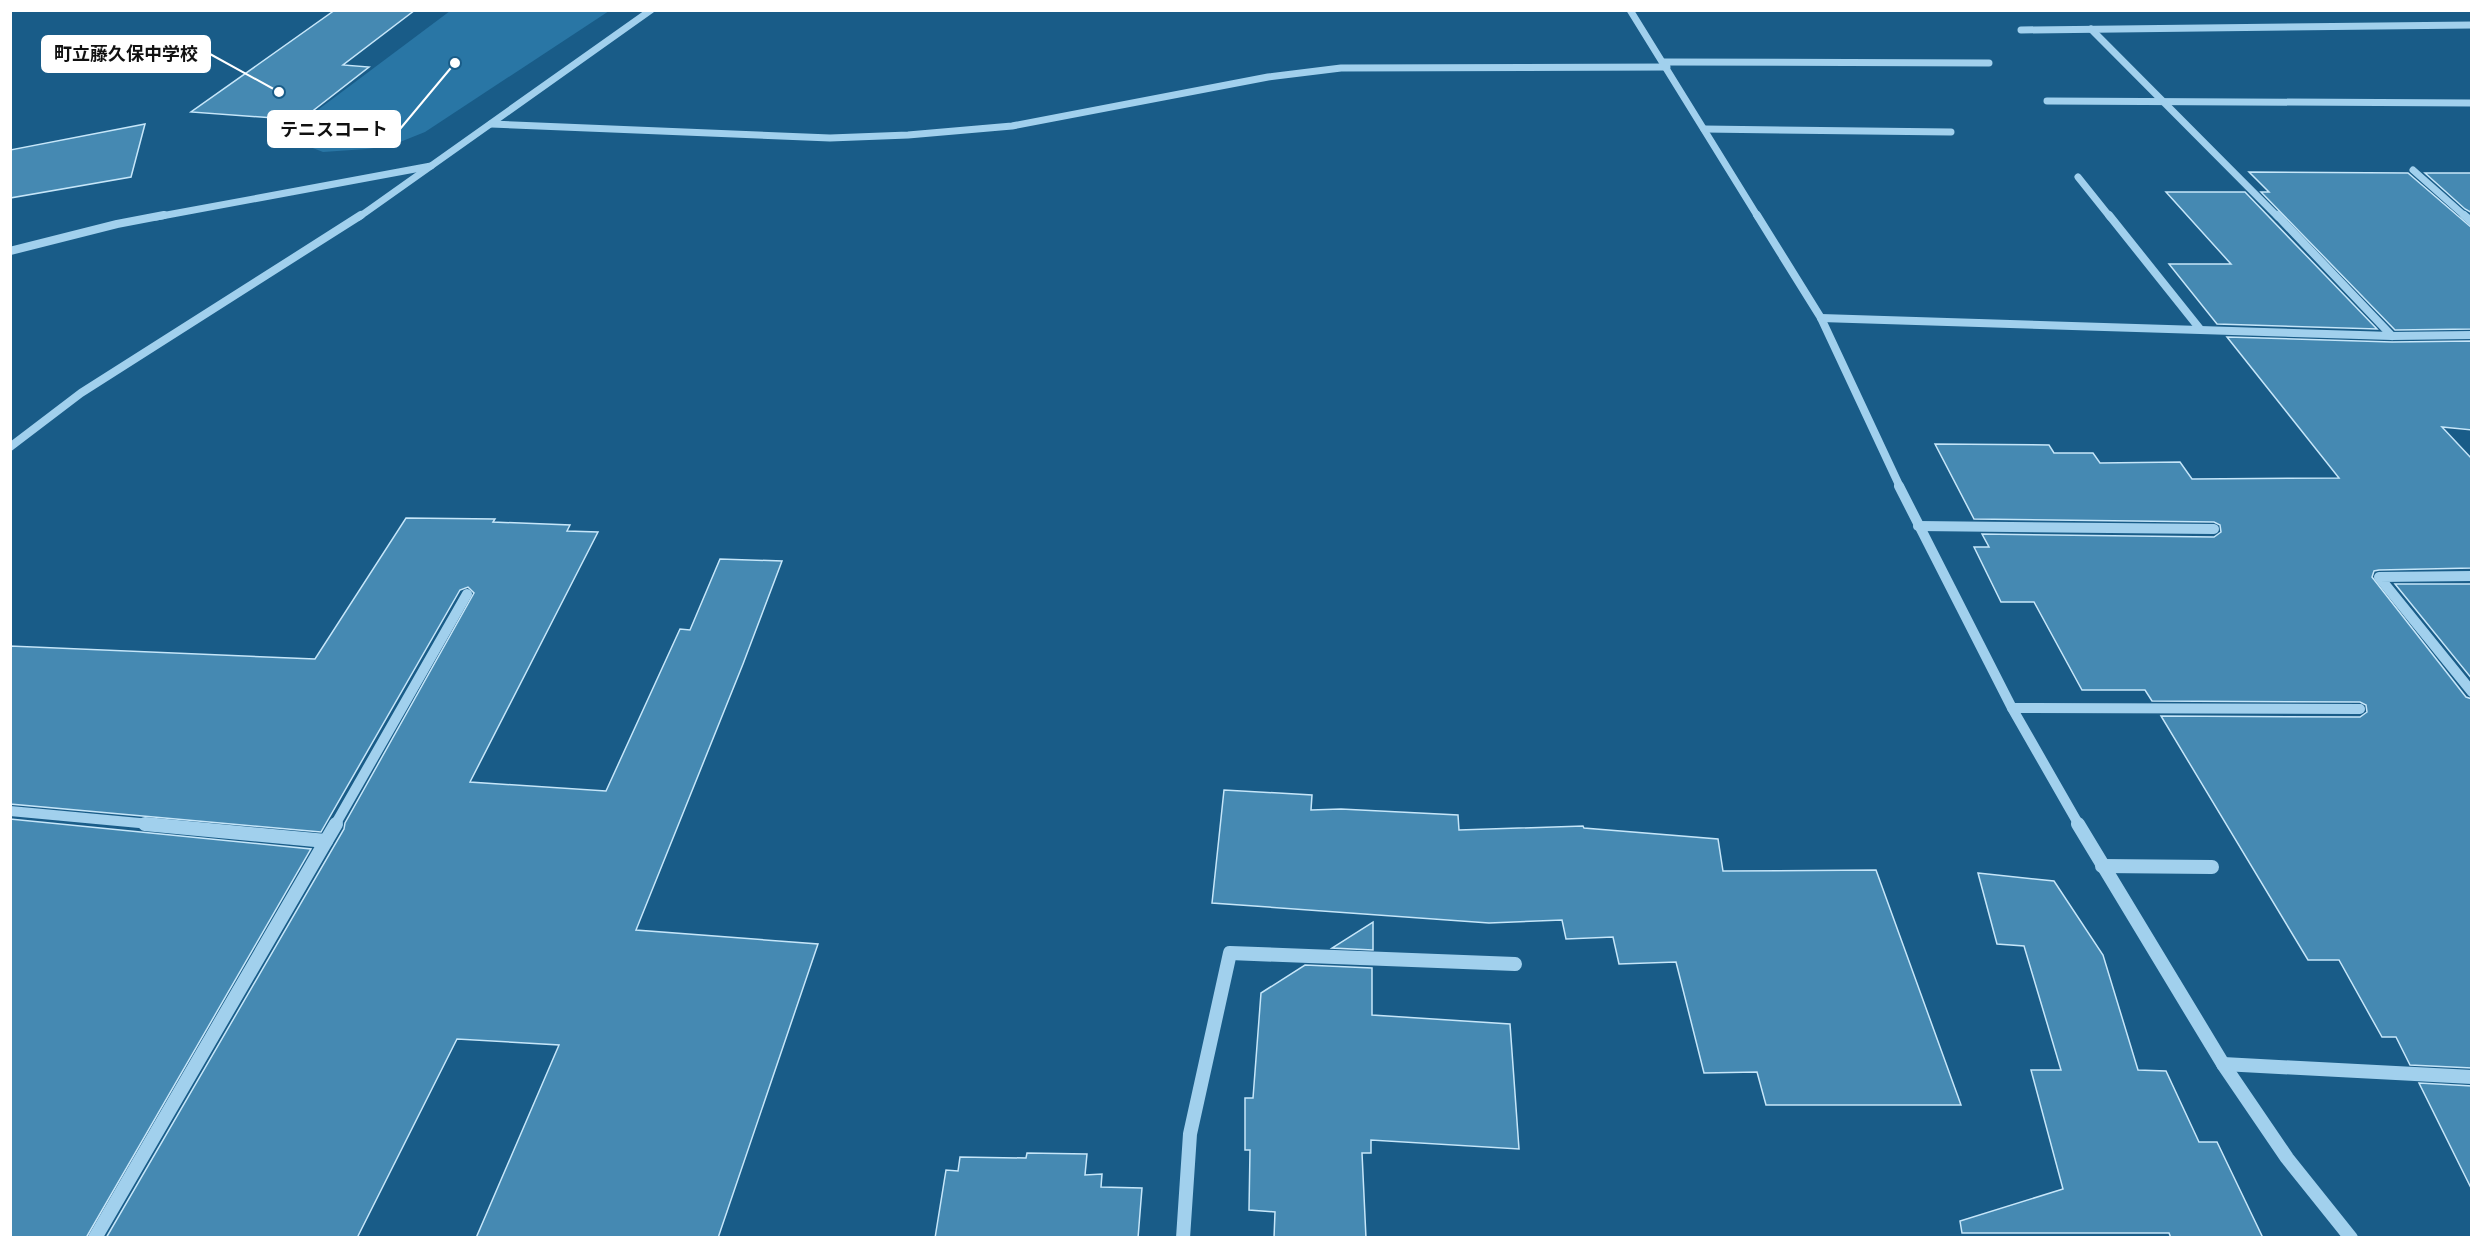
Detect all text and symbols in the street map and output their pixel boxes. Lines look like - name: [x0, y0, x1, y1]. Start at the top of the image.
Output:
- callout: 町立藤久保中学校: [42, 36, 210, 72]
- text: 町立藤久保中学校: [54, 42, 198, 64]
- callout: テニスコート: [268, 111, 400, 147]
- text: テニスコート: [280, 118, 388, 140]

